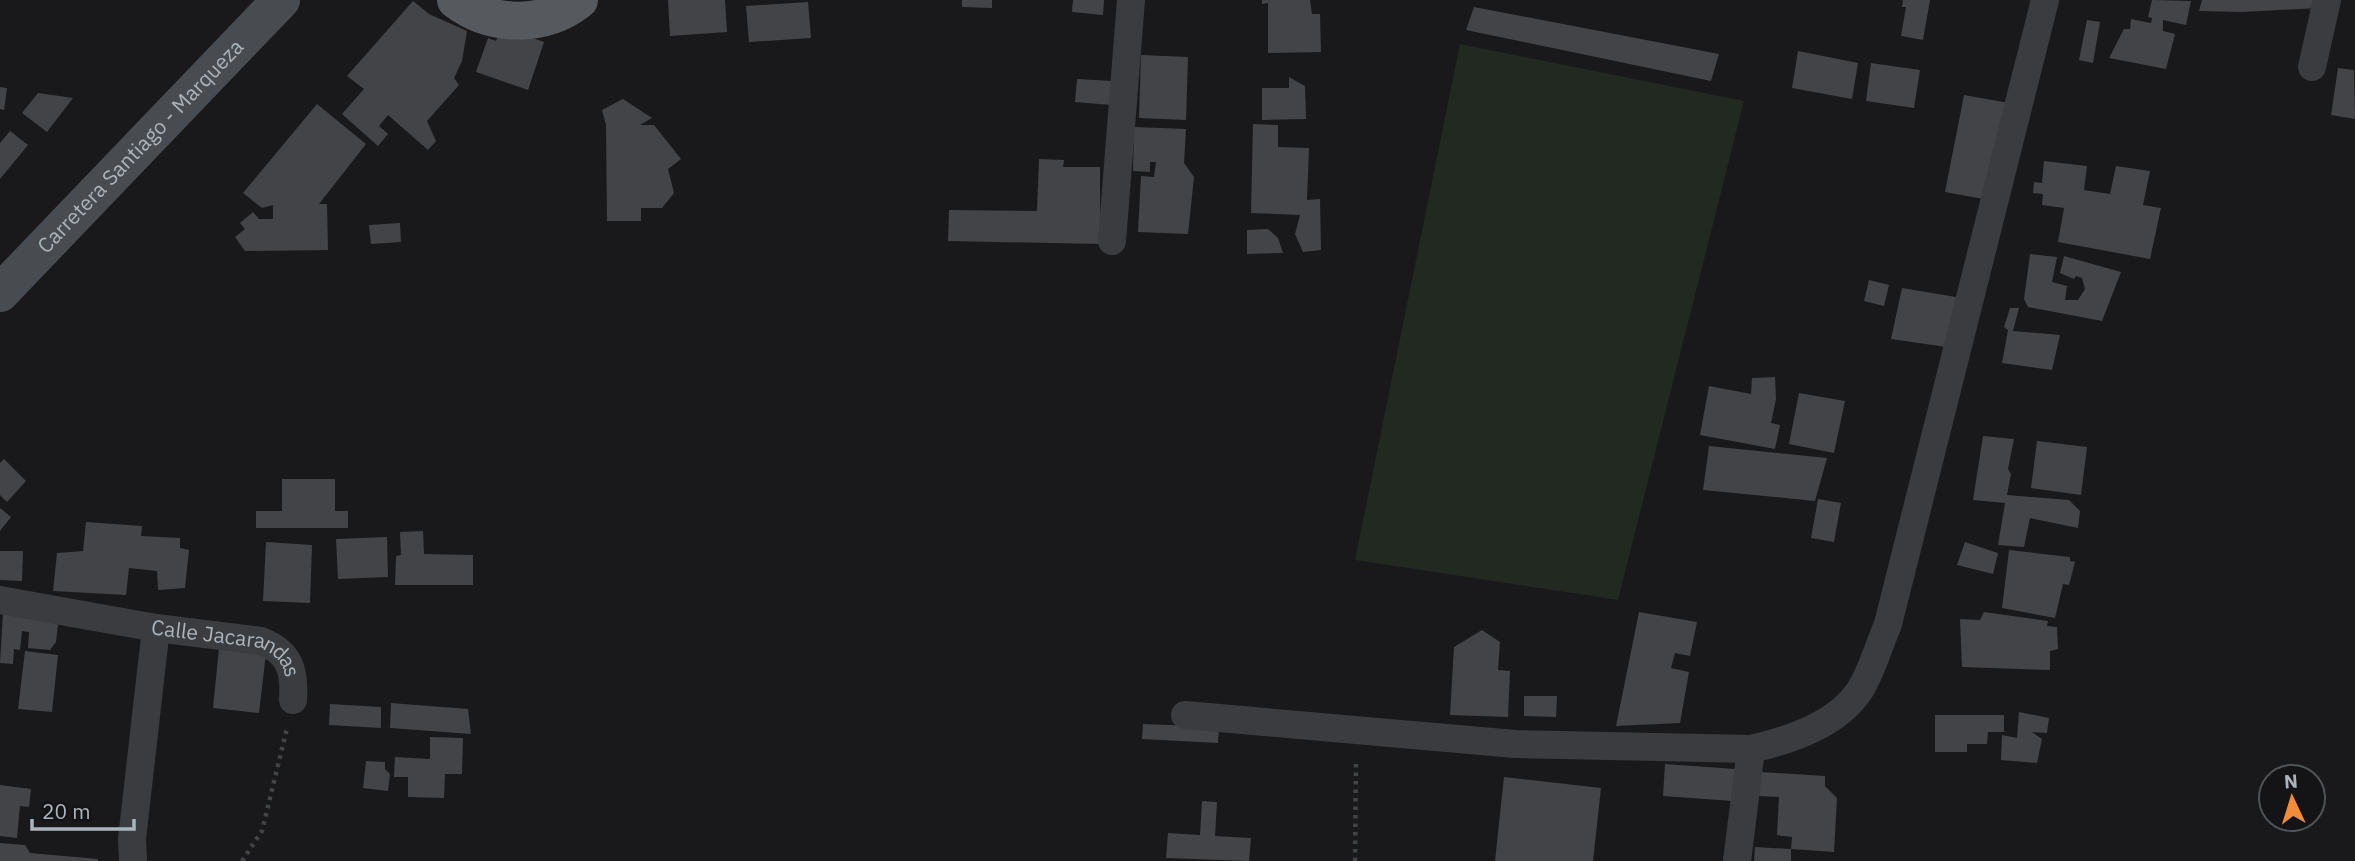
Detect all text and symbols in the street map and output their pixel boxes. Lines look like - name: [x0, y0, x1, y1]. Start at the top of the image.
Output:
- street label: Carretera Santiago - Marqueza: [31, 33, 249, 259]
- street label: Calle Jacarandas: [150, 613, 307, 680]
- north arrow: [2257, 763, 2327, 833]
- text: N: [2283, 769, 2299, 793]
- scale bar: [32, 788, 133, 832]
- text: 20 m: [42, 797, 91, 825]

